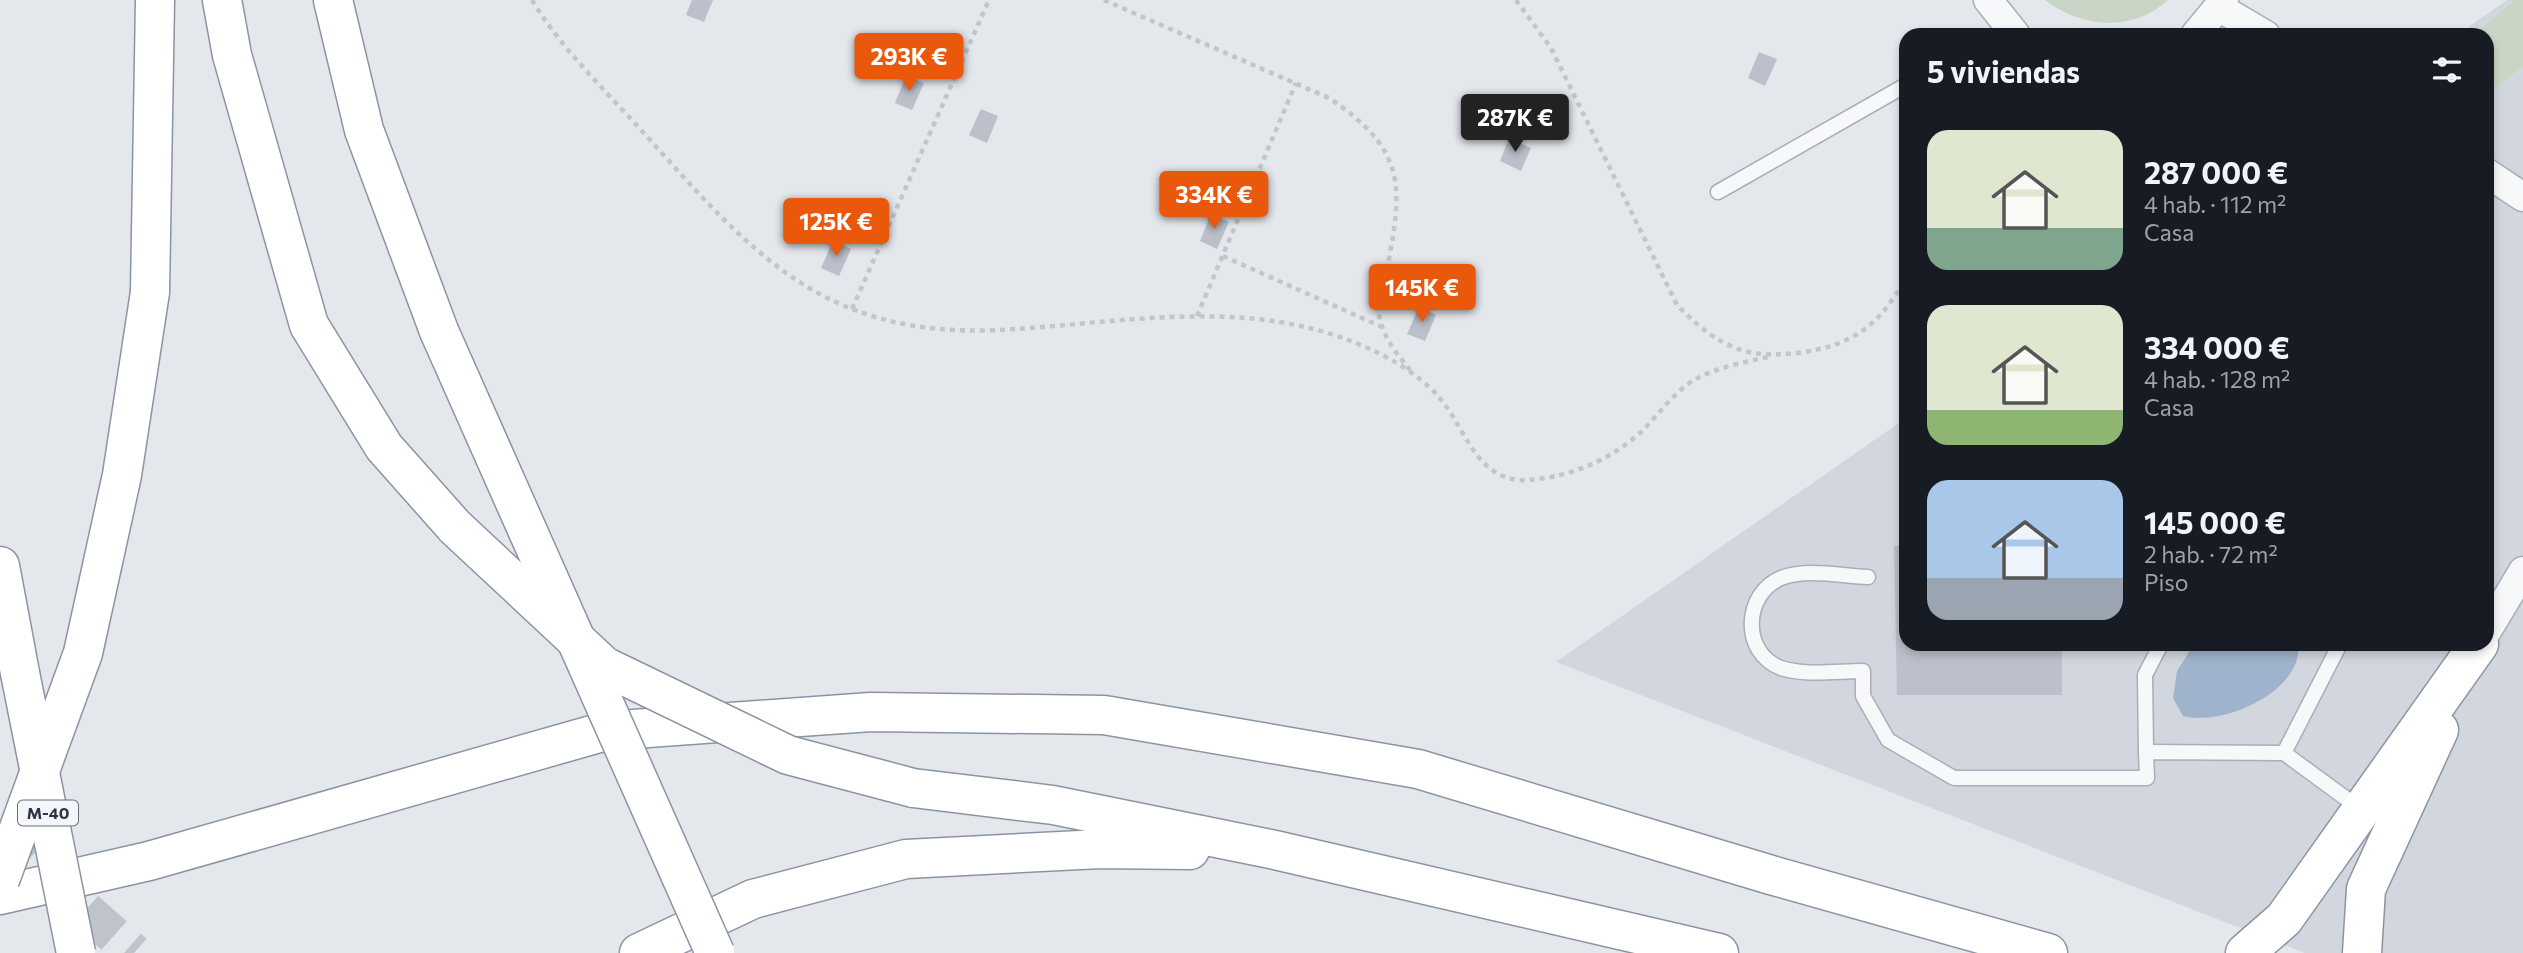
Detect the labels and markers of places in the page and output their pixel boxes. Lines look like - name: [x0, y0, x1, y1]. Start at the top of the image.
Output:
- pin: 293K €: [852, 34, 966, 93]
- pin: 287K €: [1458, 94, 1572, 154]
- pin: 334K €: [1157, 172, 1271, 231]
- pin: 125K €: [779, 198, 893, 258]
- pin: 145K €: [1365, 264, 1479, 324]

